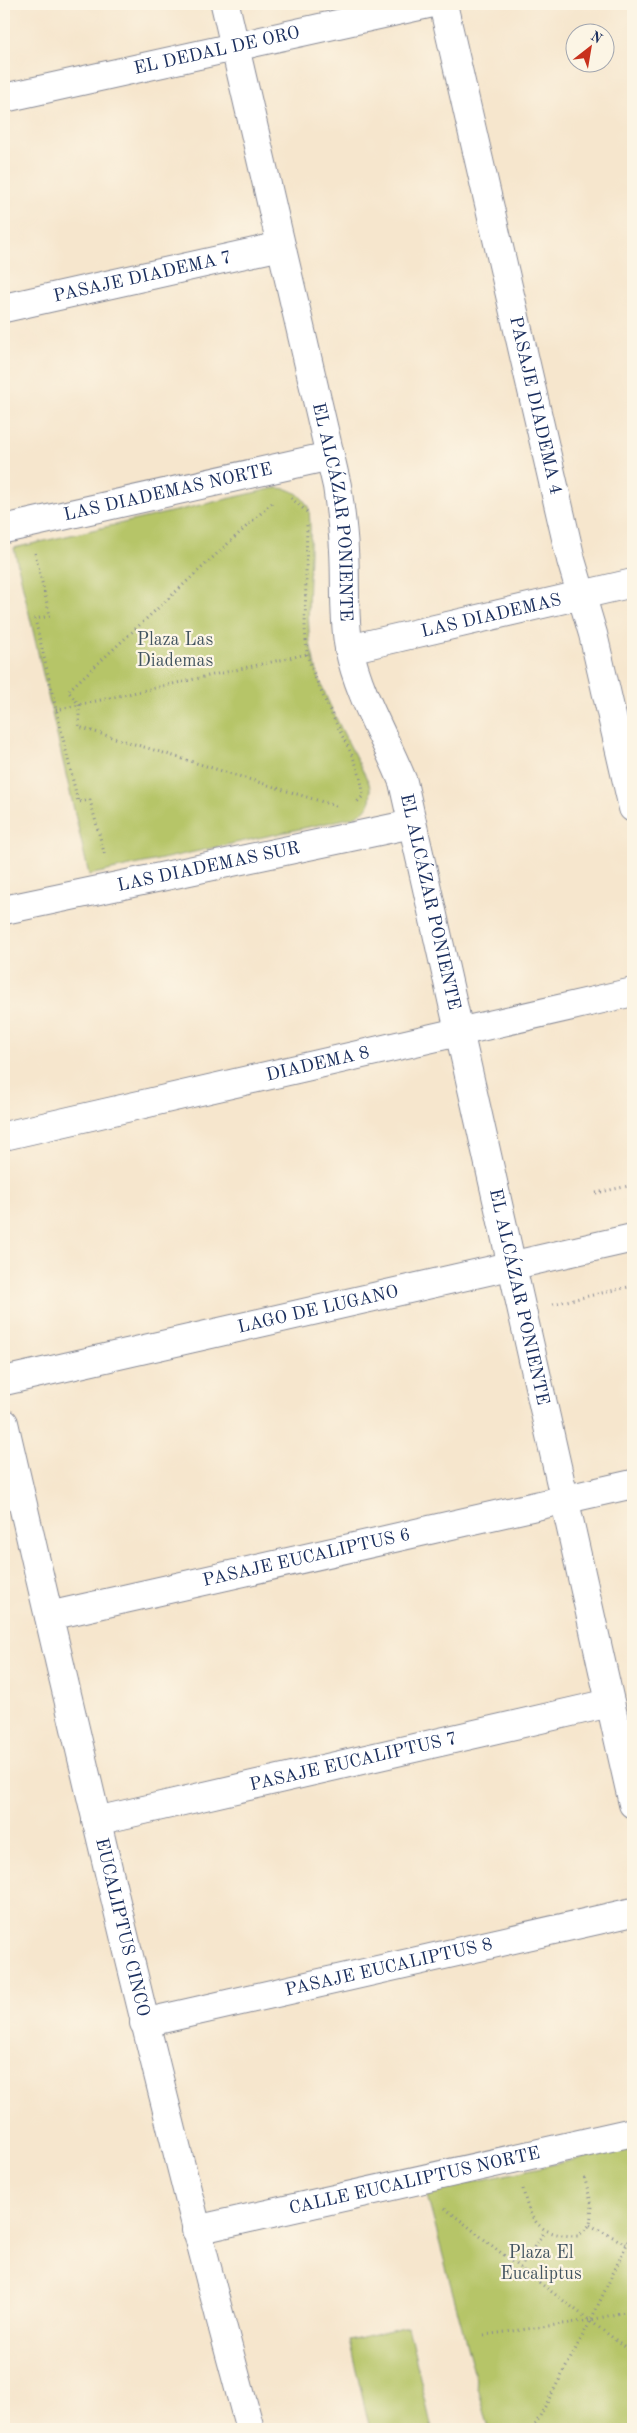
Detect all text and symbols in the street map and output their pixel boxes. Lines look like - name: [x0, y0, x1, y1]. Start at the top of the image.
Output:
- north arrow: [564, 22, 614, 72]
- street label: EL DEDAL DE ORO: [132, 24, 301, 78]
- text: N: [588, 29, 605, 47]
- street label: PASAJE DIADEMA 7: [52, 248, 233, 306]
- street label: PASAJE DIADEMA 4: [506, 315, 565, 496]
- street label: EL ALCÁZAR PONIENTE: [309, 401, 355, 622]
- street label: LAS DIADEMAS NORTE: [62, 460, 274, 524]
- street label: LAS DIADEMAS: [419, 591, 563, 641]
- park label: Plaza Las Diademas: [137, 631, 213, 670]
- street label: EL ALCÁZAR PONIENTE: [397, 792, 463, 1012]
- street label: LAS DIADEMAS SUR: [116, 839, 302, 895]
- street label: DIADEMA 8: [264, 1044, 371, 1085]
- street label: EL ALCÁZAR PONIENTE: [486, 1187, 552, 1407]
- street label: LAGO DE LUGANO: [236, 1283, 400, 1337]
- street label: PASAJE EUCALIPTUS 6: [201, 1526, 412, 1590]
- street label: PASAJE EUCALIPTUS 7: [248, 1729, 459, 1794]
- street label: EUCALIPTUS CINCO: [92, 1836, 152, 2018]
- street label: PASAJE EUCALIPTUS 8: [283, 1935, 494, 2000]
- street label: CALLE EUCALIPTUS NORTE: [287, 2144, 542, 2218]
- park label: Plaza El Eucaliptus: [500, 2244, 582, 2283]

